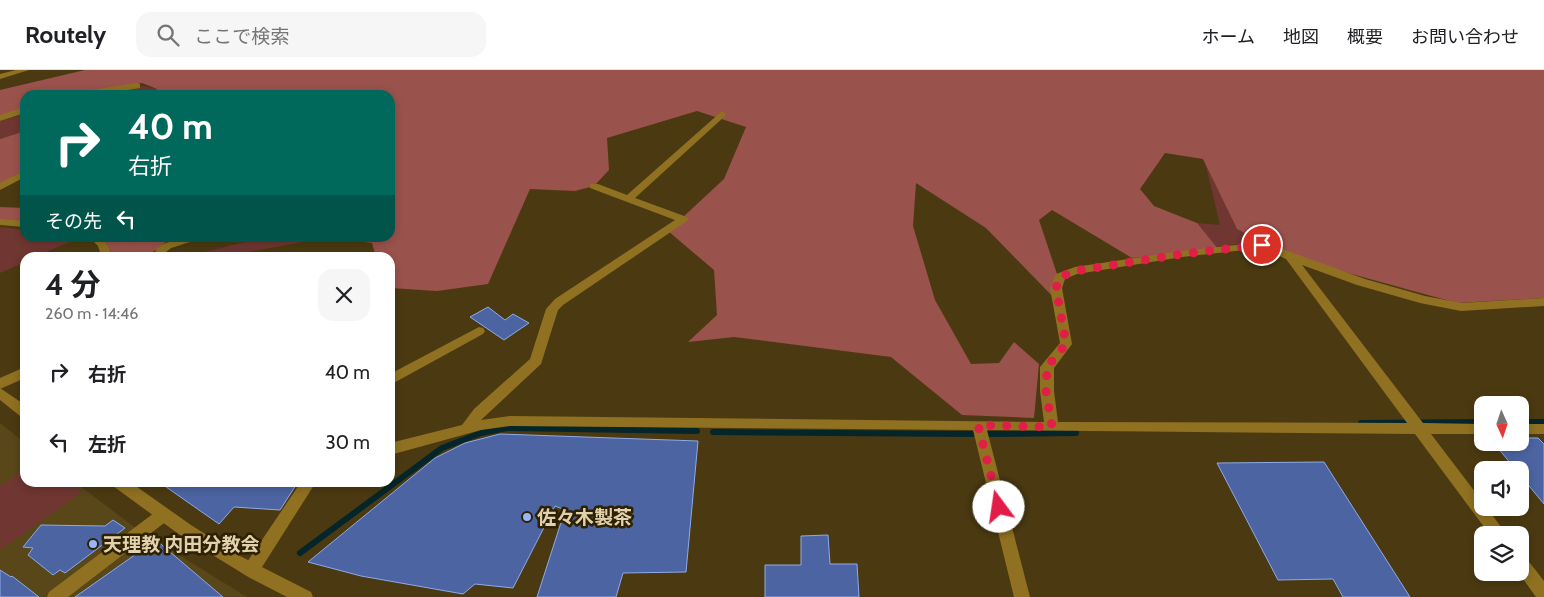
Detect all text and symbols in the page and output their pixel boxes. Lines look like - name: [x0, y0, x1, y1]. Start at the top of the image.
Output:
- search box: [136, 12, 486, 57]
- text: Routely: [25, 20, 106, 49]
- icon: search: [154, 21, 182, 49]
- text: ここで検索: [194, 25, 289, 48]
- text: ホーム: [1202, 26, 1255, 48]
- text: 地図: [1283, 26, 1319, 48]
- text: 概要: [1347, 26, 1383, 48]
- text: お問い合わせ: [1411, 26, 1519, 48]
- text: 40 m: [128, 105, 213, 148]
- icon: right: [45, 110, 110, 175]
- text: 右折: [128, 153, 172, 180]
- icon: left: [112, 205, 140, 233]
- text: その先: [45, 210, 102, 233]
- pin: [1241, 224, 1283, 266]
- icon: arrive: [1248, 231, 1276, 259]
- text: 4 分: [45, 266, 100, 303]
- button: close: [318, 269, 370, 321]
- text: 260 m · 14:46: [45, 304, 138, 323]
- icon: right: [45, 358, 73, 386]
- text: 40 m: [325, 361, 370, 384]
- text: 右折: [88, 363, 126, 386]
- north arrow: [1474, 396, 1529, 451]
- map controls: [1474, 396, 1529, 581]
- icon: left: [45, 428, 73, 456]
- text: 30 m: [326, 431, 370, 454]
- text: 左折: [88, 433, 126, 456]
- button: sound: [1474, 461, 1529, 516]
- position arrow: [972, 480, 1024, 532]
- place label: 佐々木製茶: [537, 506, 632, 529]
- marker: 佐々木製茶: [521, 511, 533, 523]
- button: layers: [1474, 526, 1529, 581]
- place label: 天理教 内田分教会: [103, 533, 259, 556]
- marker: 天理教 内田分教会: [87, 538, 99, 550]

